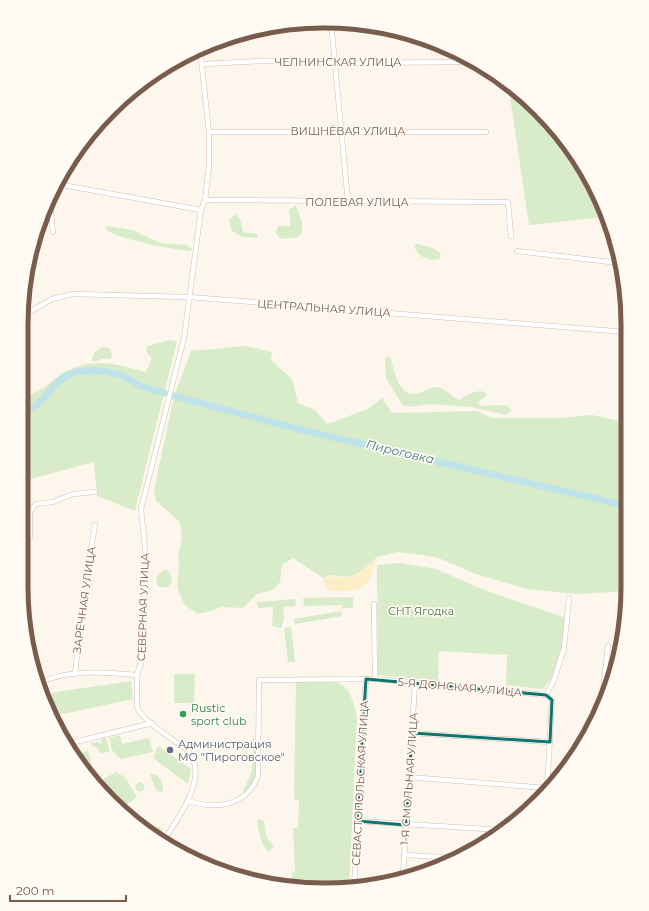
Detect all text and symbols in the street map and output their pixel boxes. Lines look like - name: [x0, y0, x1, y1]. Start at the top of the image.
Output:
- street label: ЧЕЛНИНСКАЯ УЛИЦА: [274, 55, 402, 69]
- street label: ВИШНЁВАЯ УЛИЦА: [291, 124, 406, 138]
- street label: ПОЛЕВАЯ УЛИЦА: [305, 195, 409, 209]
- street label: ЦЕНТРАЛЬНАЯ УЛИЦА: [257, 296, 392, 320]
- water label: Пироговка: [365, 436, 436, 467]
- street label: ЗАРЕЧНАЯ УЛИЦА: [70, 545, 99, 654]
- street label: СЕВЕРНАЯ УЛИЦА: [134, 552, 152, 661]
- park label: СНТ Ягодка: [388, 604, 454, 618]
- street label: 5-Я ДОНСКАЯ УЛИЦА: [397, 675, 523, 699]
- street label: СЕВАСТОПОЛЬСКАЯ УЛИЦА: [349, 699, 371, 866]
- place label: Rustic sport club: [191, 701, 247, 728]
- marker: Rustic sport club: [178, 709, 188, 719]
- street label: 1-Я СМОЛЬНАЯ УЛИЦА: [397, 711, 421, 846]
- place label: Администрация МО "Пироговское": [178, 737, 285, 764]
- marker: Администрация МО "Пироговское": [165, 745, 175, 755]
- scale bar: [10, 877, 126, 903]
- text: 200 m: [16, 883, 55, 898]

